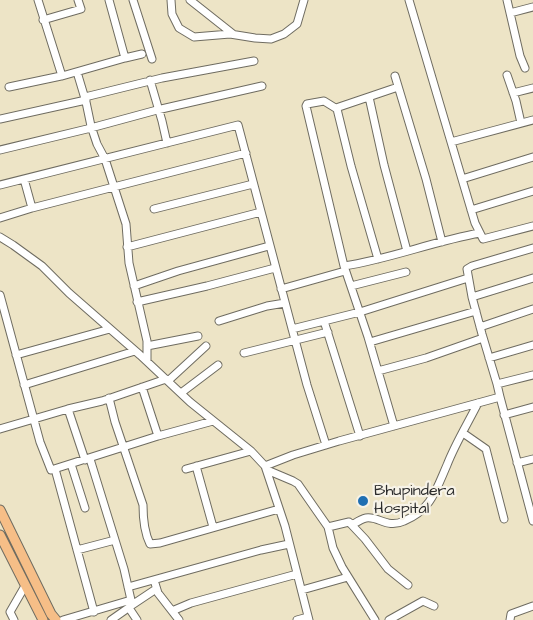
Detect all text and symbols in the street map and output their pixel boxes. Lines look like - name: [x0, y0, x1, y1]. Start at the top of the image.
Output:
- place label: Bhupindera Hospital: [374, 482, 455, 520]
- marker: Bhupindera Hospital: [356, 494, 370, 508]

